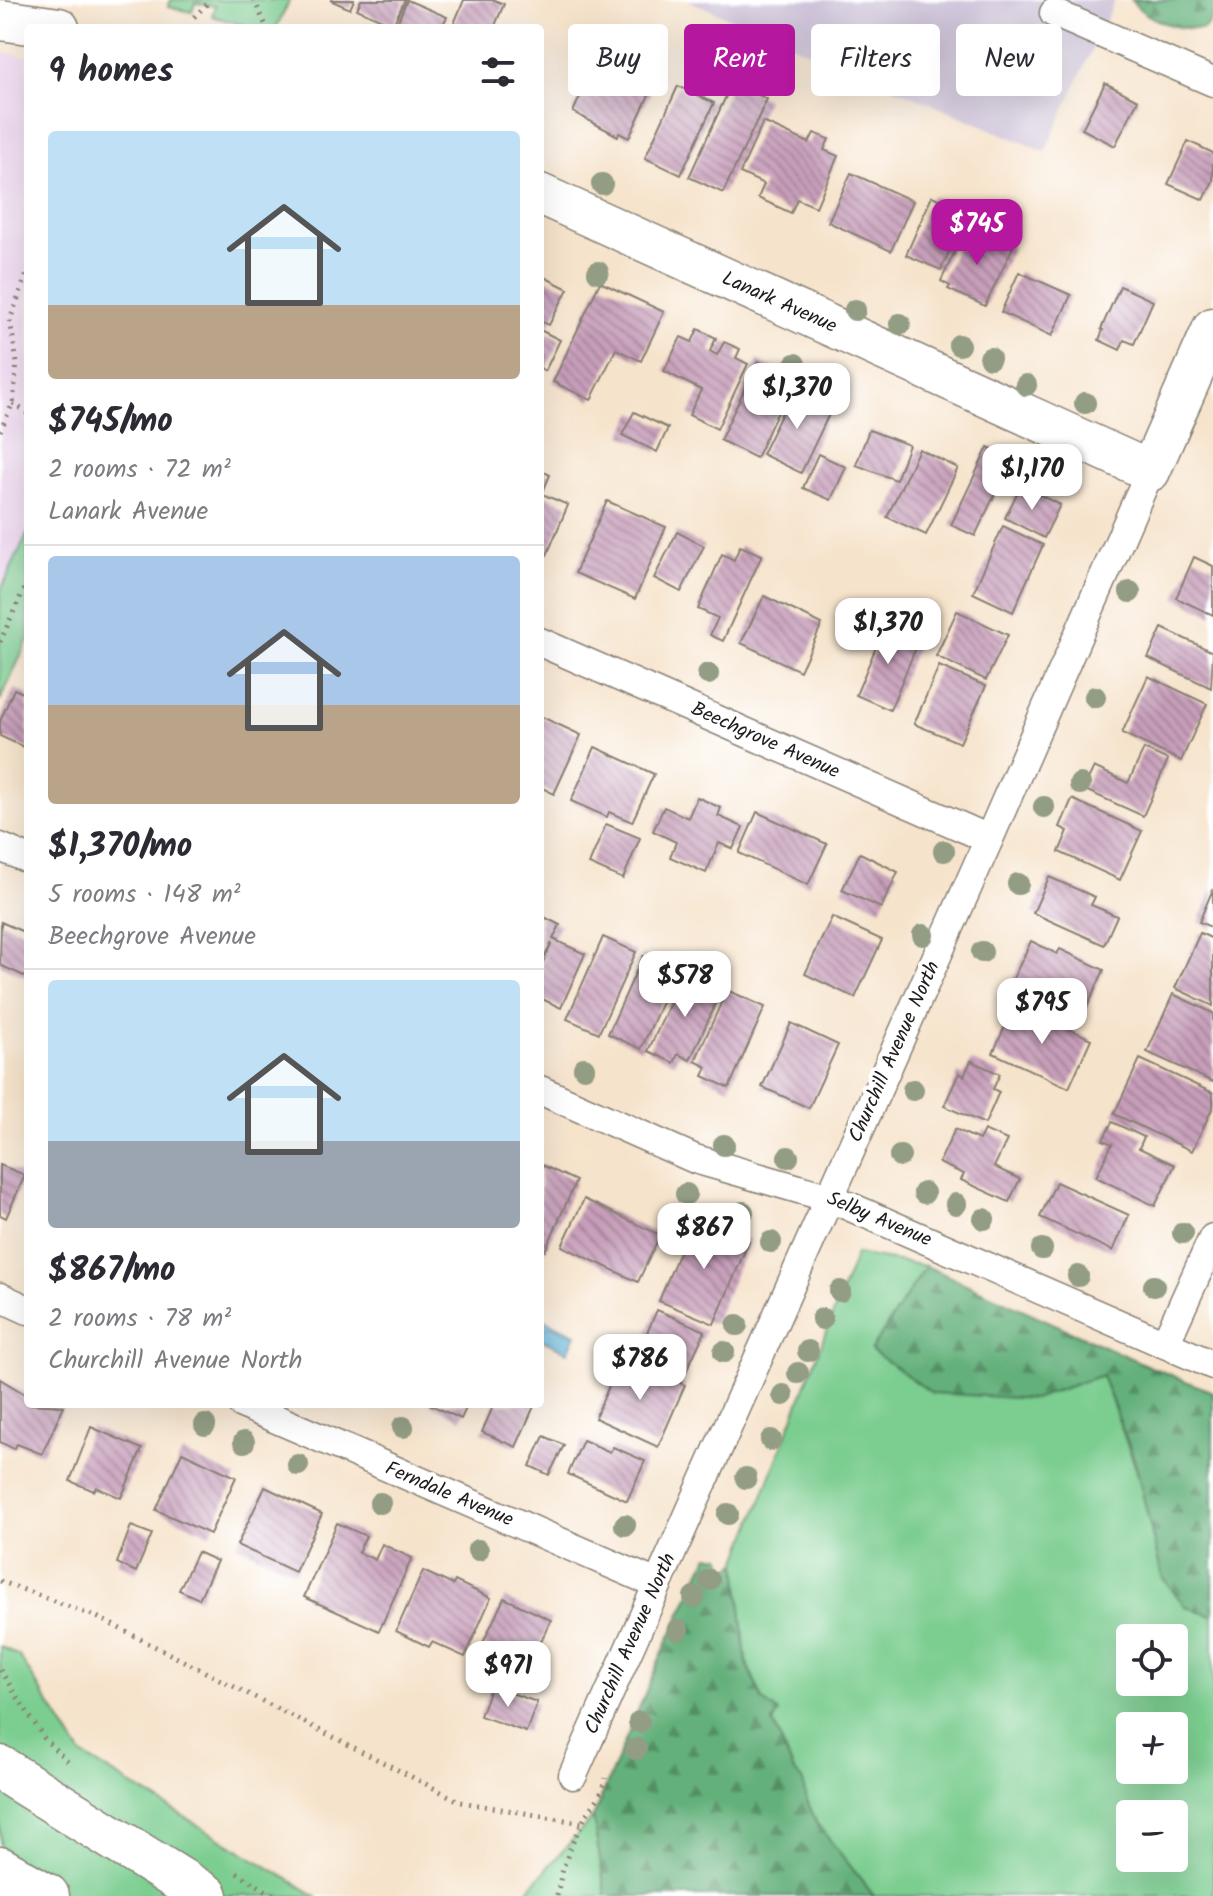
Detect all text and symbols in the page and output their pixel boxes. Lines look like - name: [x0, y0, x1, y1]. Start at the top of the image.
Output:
- chip: Buy: [568, 24, 668, 96]
- chip: Rent: [684, 24, 795, 96]
- chip: Filters: [811, 24, 940, 96]
- chip: New: [956, 24, 1062, 96]
- text: 9 homes: [48, 45, 173, 99]
- icon: filters: [476, 50, 520, 94]
- icon: home: [212, 183, 356, 327]
- pin: $745: [930, 199, 1024, 267]
- text: $745: [950, 204, 1005, 246]
- street label: Lanark Avenue: [716, 263, 842, 343]
- pin: $1,370: [732, 363, 862, 431]
- text: $1,370: [762, 368, 832, 410]
- text: $745/mo: [48, 395, 173, 449]
- pin: $1,170: [967, 444, 1097, 512]
- text: 2 rooms · 72 m²: [48, 449, 231, 491]
- text: $1,170: [1000, 449, 1064, 491]
- text: Lanark Avenue: [48, 491, 208, 533]
- pin: $1,370: [823, 598, 953, 666]
- text: $1,370: [853, 603, 923, 645]
- icon: home: [212, 608, 356, 752]
- street label: Beechgrove Avenue: [685, 694, 845, 788]
- text: $1,370/mo: [48, 820, 192, 874]
- text: 5 rooms · 148 m²: [48, 874, 241, 916]
- text: Beechgrove Avenue: [48, 916, 256, 958]
- pin: $578: [638, 951, 732, 1019]
- text: $578: [657, 956, 713, 998]
- street label: Churchill Avenue North: [841, 956, 949, 1148]
- pin: $795: [995, 978, 1089, 1046]
- text: $795: [1015, 983, 1069, 1025]
- icon: home: [212, 1032, 356, 1176]
- street label: Selby Avenue: [822, 1184, 936, 1256]
- pin: $867: [657, 1203, 751, 1271]
- text: $867: [675, 1208, 733, 1250]
- text: $867/mo: [48, 1244, 176, 1298]
- text: 2 rooms · 78 m²: [48, 1298, 231, 1340]
- pin: $786: [593, 1334, 687, 1402]
- text: $786: [611, 1339, 669, 1381]
- text: Churchill Avenue North: [48, 1340, 302, 1382]
- street label: Ferndale Avenue: [380, 1454, 518, 1536]
- street label: Churchill Avenue North: [577, 1548, 685, 1740]
- map controls: [1116, 1624, 1188, 1872]
- button: locate: [1116, 1624, 1188, 1696]
- pin: $971: [461, 1641, 555, 1709]
- text: $971: [484, 1646, 532, 1688]
- button: +: [1116, 1712, 1188, 1784]
- button: −: [1116, 1800, 1188, 1872]

